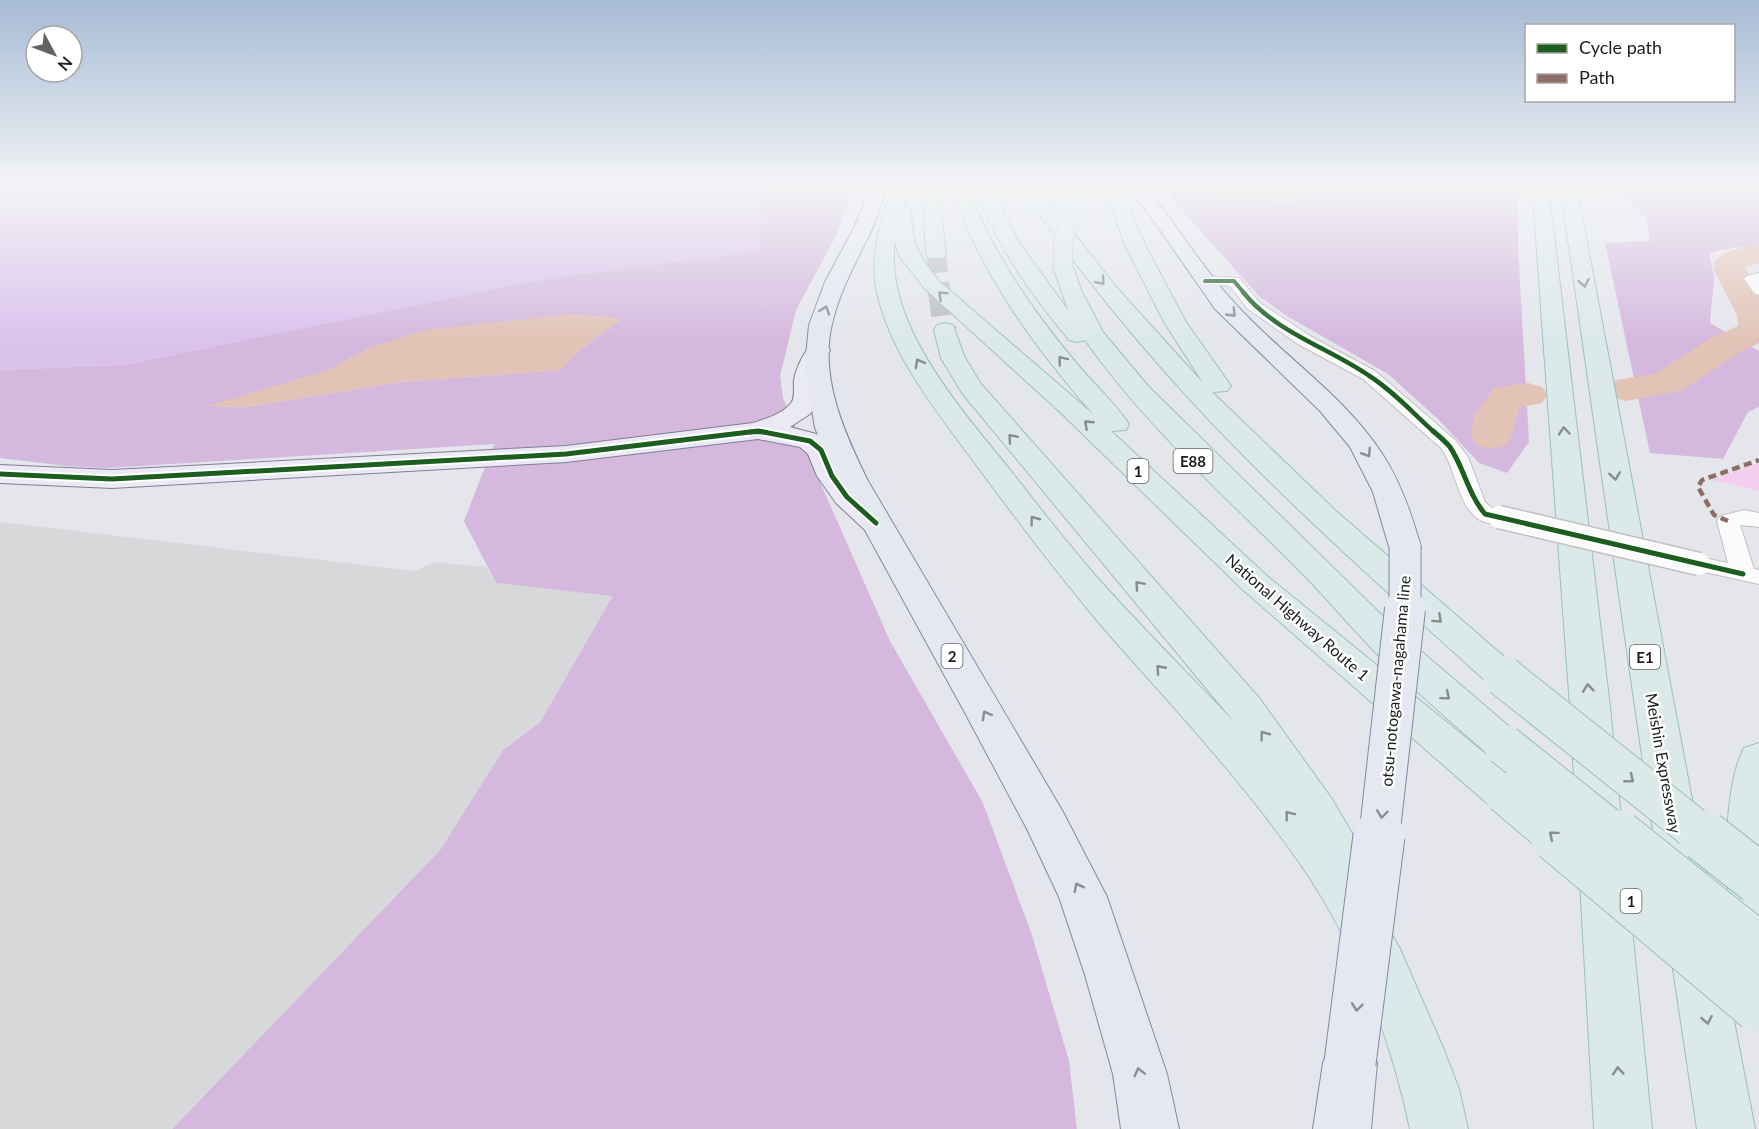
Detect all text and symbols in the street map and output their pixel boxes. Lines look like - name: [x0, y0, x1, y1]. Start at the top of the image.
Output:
- north arrow: [24, 24, 84, 84]
- legend: [1525, 24, 1735, 102]
- text: Cycle path: [1579, 36, 1662, 58]
- text: N: [54, 53, 77, 75]
- text: Path: [1579, 66, 1615, 88]
- one-way arrow: [1094, 274, 1105, 285]
- one-way arrow: [1577, 278, 1590, 288]
- one-way arrow: [938, 291, 949, 302]
- one-way arrow: [817, 305, 830, 316]
- one-way arrow: [1225, 306, 1236, 317]
- one-way arrow: [1058, 356, 1069, 367]
- one-way arrow: [914, 359, 926, 369]
- one-way arrow: [1084, 420, 1094, 431]
- one-way arrow: [1558, 427, 1571, 436]
- one-way arrow: [1008, 434, 1019, 445]
- one-way arrow: [1360, 447, 1372, 457]
- road number: E88: [1174, 449, 1212, 473]
- road number: 1: [1128, 459, 1148, 483]
- one-way arrow: [1609, 471, 1621, 480]
- one-way arrow: [1030, 516, 1041, 527]
- street label: National Highway Route 1: [1222, 550, 1374, 684]
- street label: otsu-notogawa-nagahama line: [1376, 575, 1414, 787]
- one-way arrow: [1135, 581, 1146, 592]
- one-way arrow: [1431, 612, 1441, 623]
- road number: 2: [942, 644, 962, 668]
- road number: E1: [1630, 645, 1660, 669]
- one-way arrow: [1156, 665, 1167, 675]
- one-way arrow: [1582, 683, 1595, 692]
- one-way arrow: [1439, 689, 1450, 700]
- street label: Meishin Expressway: [1642, 691, 1686, 835]
- one-way arrow: [982, 711, 993, 721]
- one-way arrow: [1261, 730, 1272, 741]
- one-way arrow: [1623, 772, 1634, 783]
- one-way arrow: [1376, 809, 1389, 818]
- one-way arrow: [1285, 811, 1296, 822]
- one-way arrow: [1549, 831, 1560, 842]
- one-way arrow: [1074, 882, 1085, 893]
- road number: 1: [1620, 889, 1642, 913]
- one-way arrow: [1351, 1002, 1364, 1012]
- one-way arrow: [1700, 1015, 1713, 1025]
- one-way arrow: [1612, 1066, 1625, 1075]
- one-way arrow: [1133, 1067, 1146, 1077]

